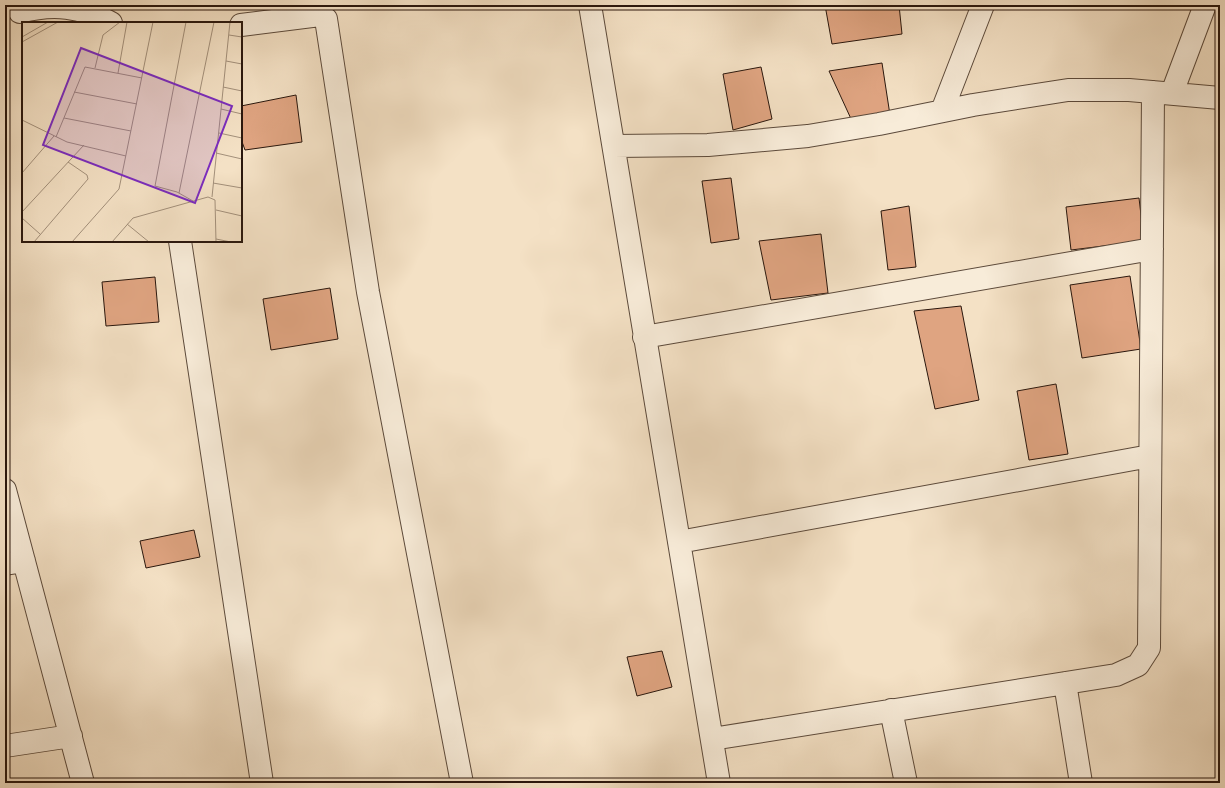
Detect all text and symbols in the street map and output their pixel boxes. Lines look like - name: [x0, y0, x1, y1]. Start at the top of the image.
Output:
- inset map: [22, 22, 242, 242]

